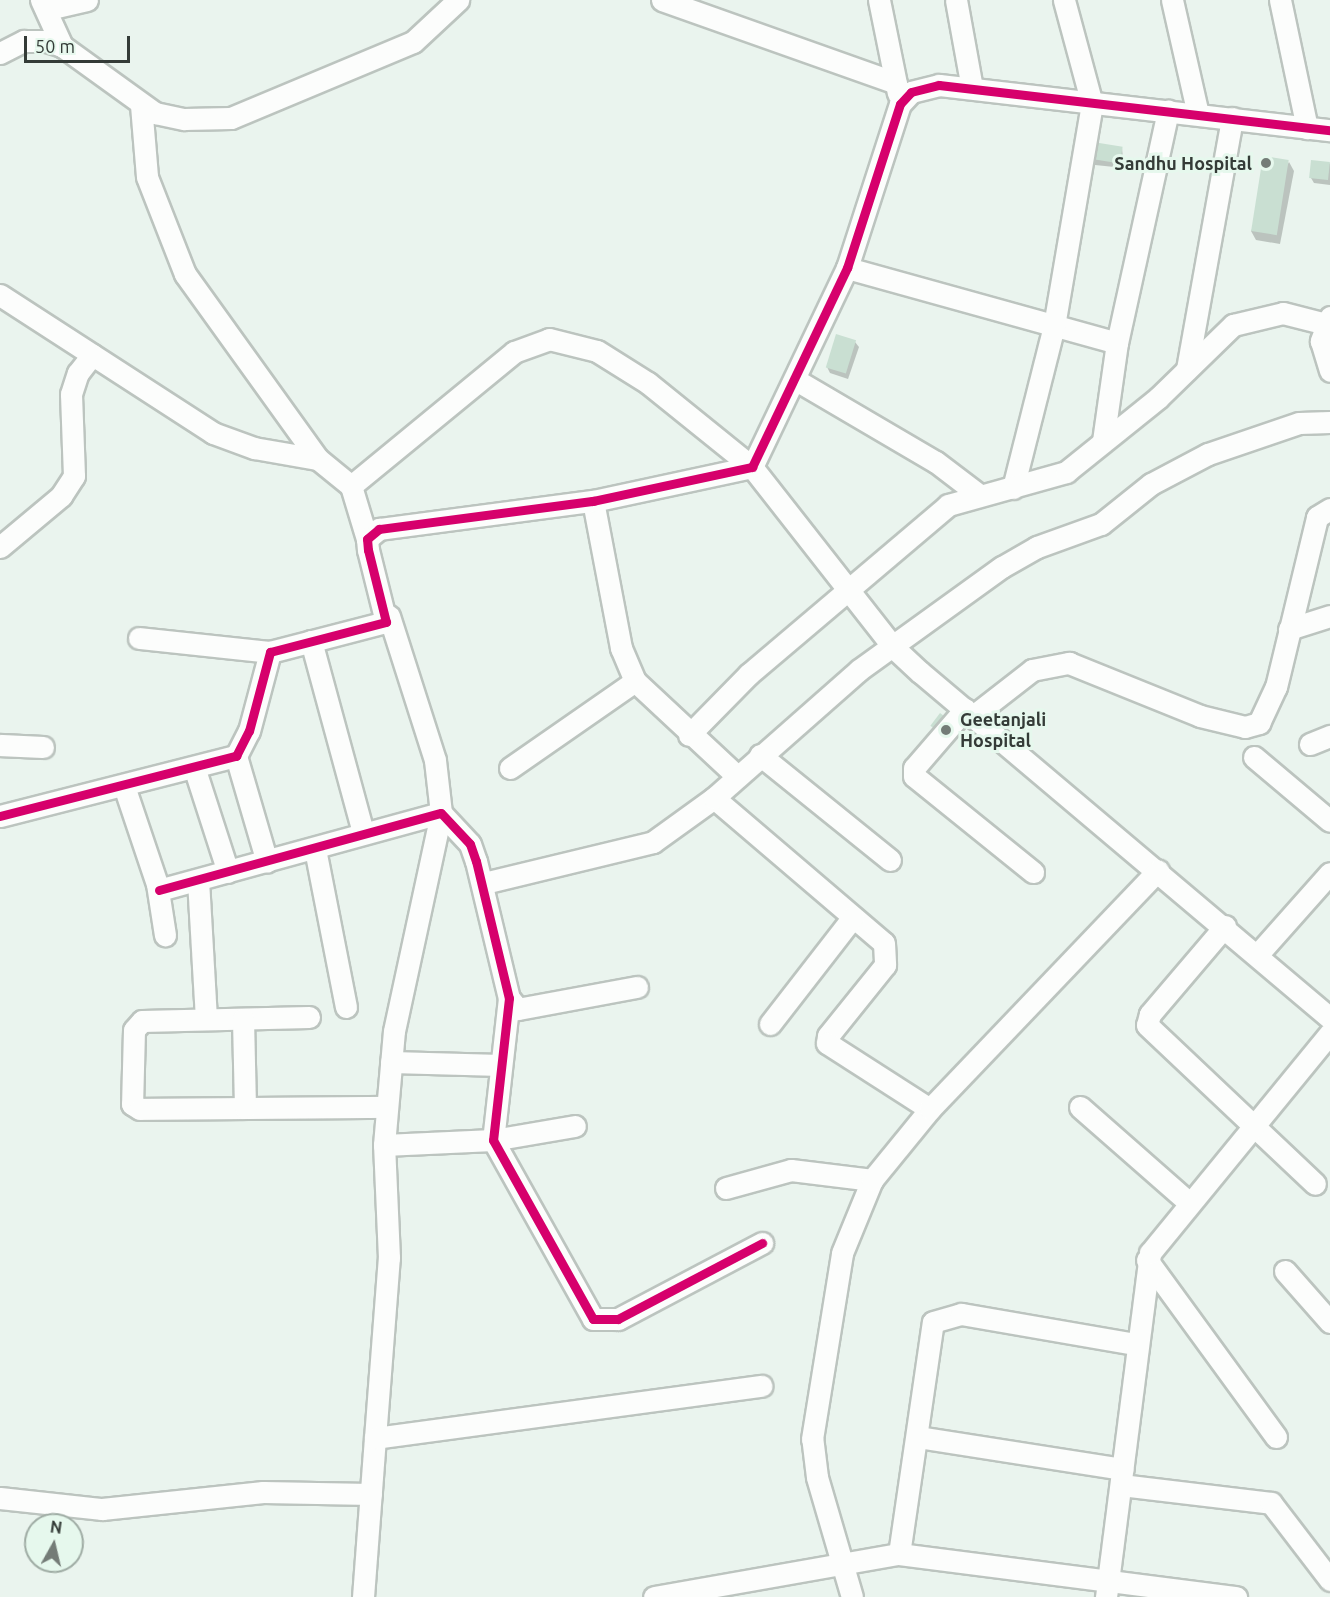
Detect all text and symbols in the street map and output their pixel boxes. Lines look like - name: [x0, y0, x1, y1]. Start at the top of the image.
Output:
- scale bar: [27, 24, 134, 62]
- text: 50 m: [35, 36, 75, 56]
- place label: Sandhu Hospital: [1114, 152, 1252, 174]
- marker: Sandhu Hospital: [1257, 154, 1275, 172]
- place label: Geetanjali Hospital: [960, 709, 1046, 752]
- marker: Geetanjali Hospital: [937, 721, 955, 739]
- north arrow: [24, 1513, 84, 1573]
- text: N: [49, 1517, 63, 1537]

